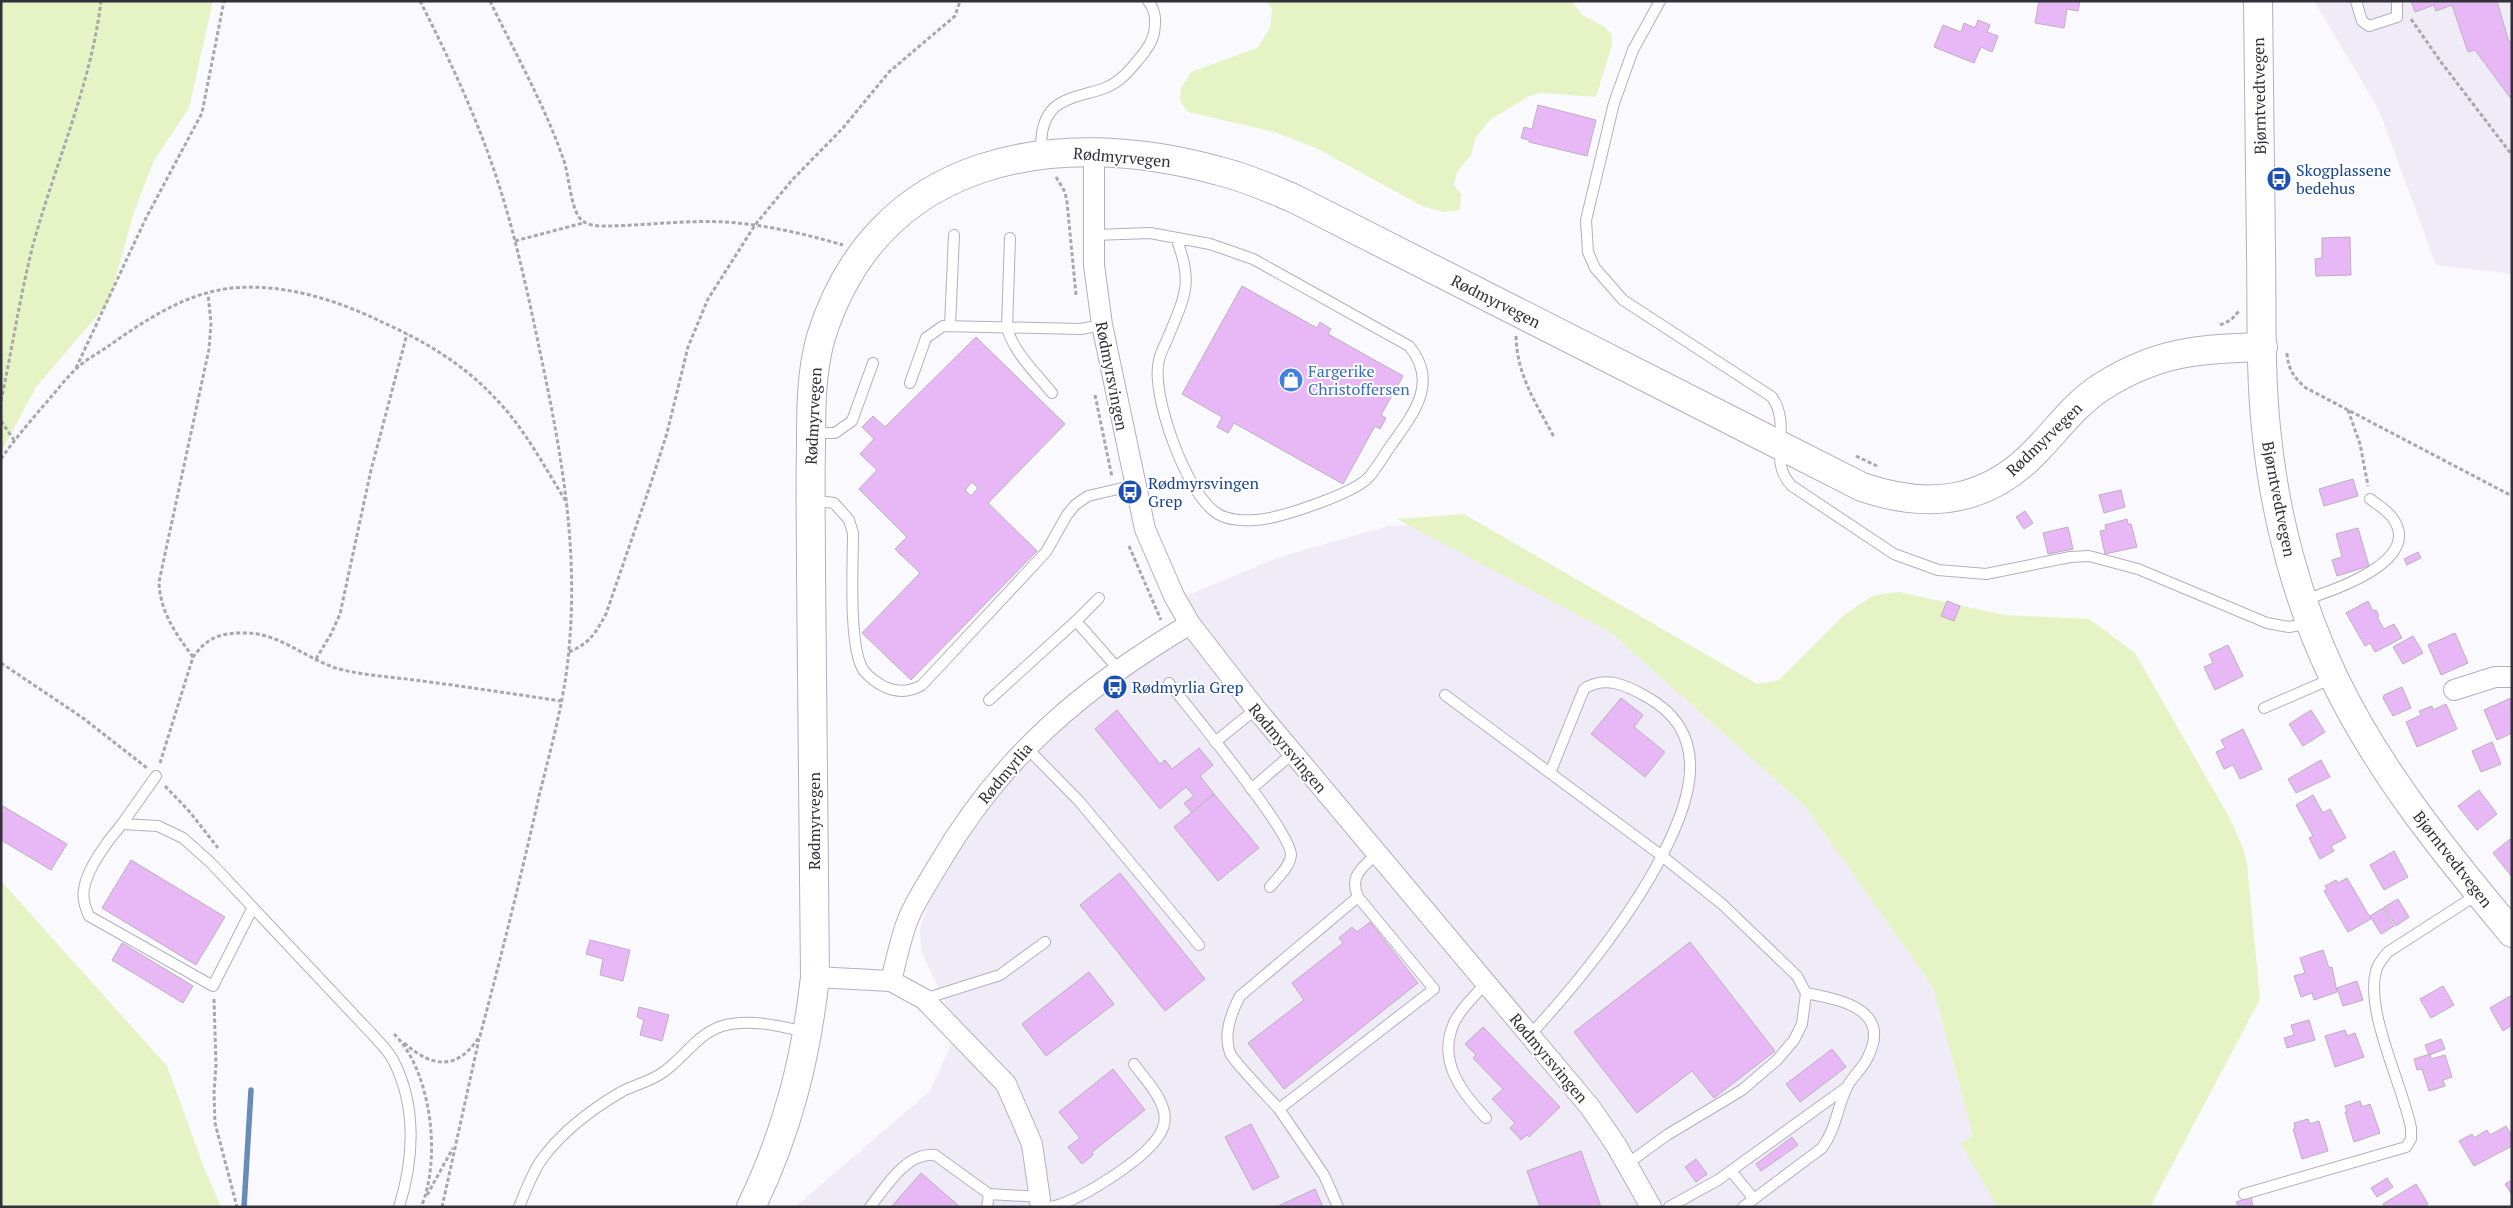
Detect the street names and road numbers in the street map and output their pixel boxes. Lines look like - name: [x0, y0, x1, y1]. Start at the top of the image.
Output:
- street label: Bjørntvedtvegen: [2247, 37, 2271, 155]
- street label: Rødmyrvegen: [1072, 142, 1172, 172]
- street label: Rødmyrvegen: [1447, 269, 1545, 333]
- street label: Rødmyrsvingen: [1091, 319, 1133, 433]
- street label: Rødmyrvegen: [799, 366, 827, 465]
- street label: Rødmyrvegen: [2001, 397, 2087, 481]
- street label: Bjørntvedtvegen: [2257, 439, 2301, 559]
- street label: Rødmyrsvingen: [1244, 698, 1332, 798]
- street label: Rødmyrlia: [973, 738, 1037, 808]
- street label: Rødmyrvegen: [803, 772, 825, 870]
- street label: Bjørntvedtvegen: [2408, 806, 2498, 912]
- street label: Rødmyrsvingen: [1505, 1008, 1593, 1108]

